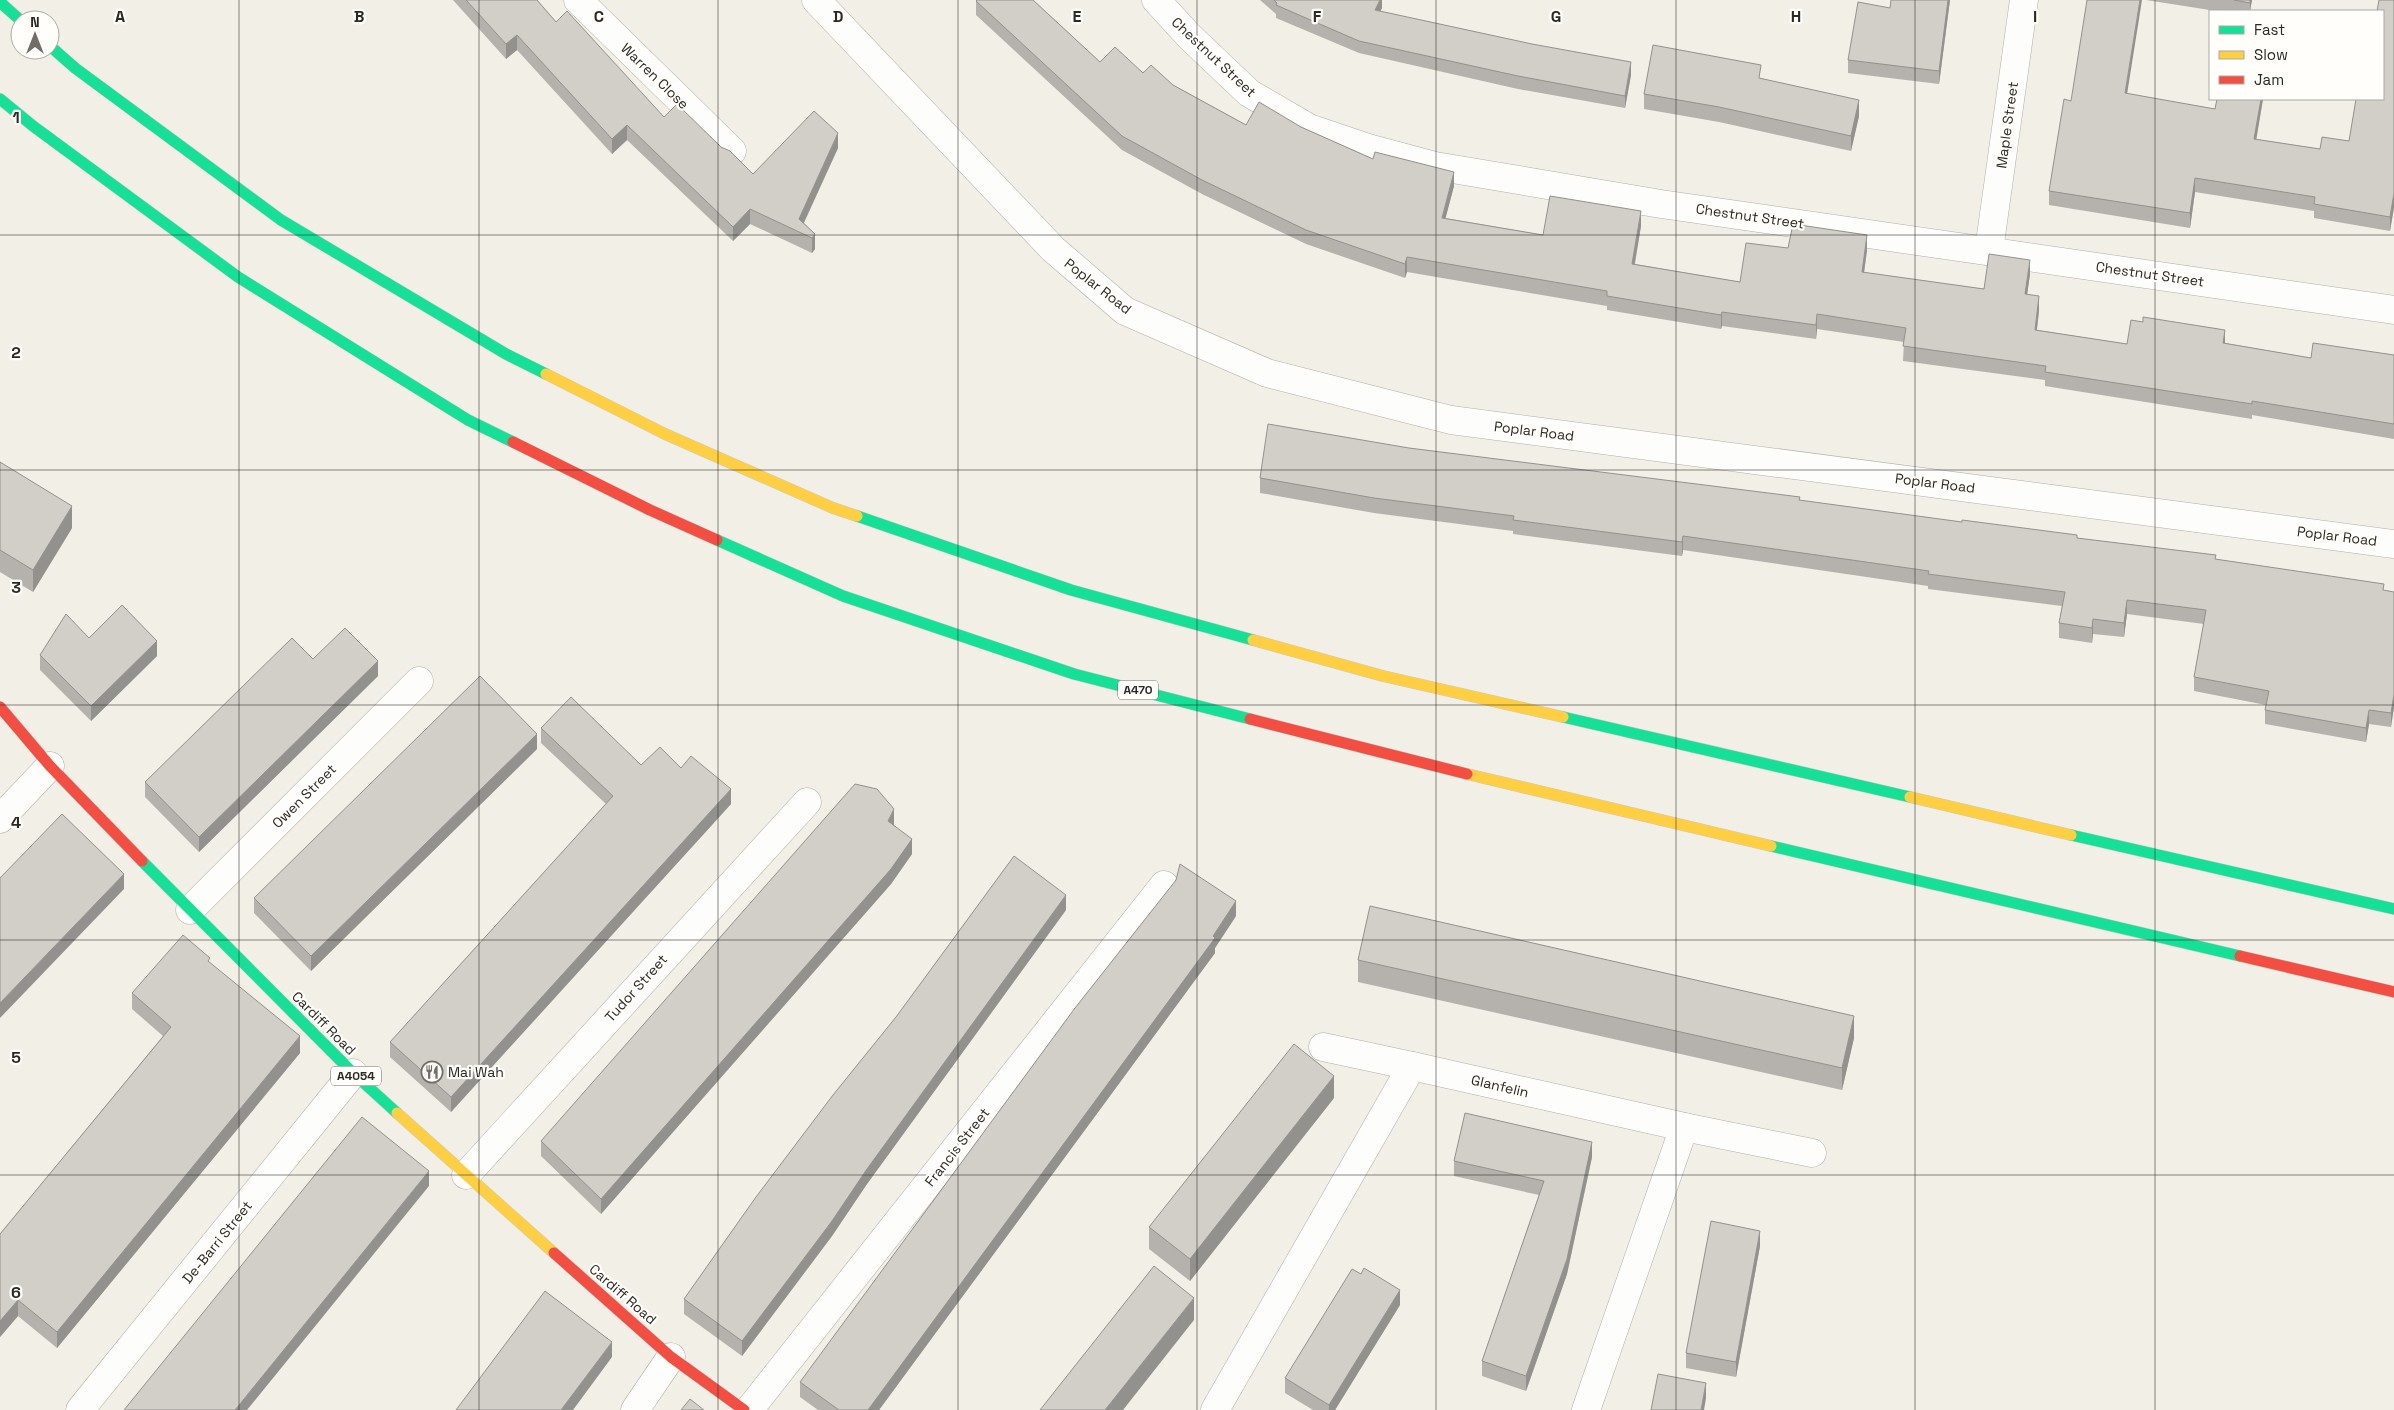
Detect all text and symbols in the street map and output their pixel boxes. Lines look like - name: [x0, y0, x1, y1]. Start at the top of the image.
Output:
- text: A: [115, 6, 125, 27]
- text: B: [354, 6, 364, 27]
- text: C: [594, 6, 604, 27]
- text: D: [833, 6, 843, 27]
- text: E: [1073, 6, 1082, 27]
- text: F: [1313, 6, 1322, 27]
- text: G: [1551, 6, 1561, 27]
- text: H: [1791, 6, 1801, 27]
- text: I: [2033, 6, 2037, 27]
- north arrow: [10, 10, 60, 60]
- legend: [2209, 10, 2384, 100]
- text: N: [30, 13, 40, 31]
- street label: Chestnut Street: [1168, 13, 1260, 101]
- text: Fast: [2254, 20, 2285, 39]
- street label: Warren Close: [617, 39, 693, 113]
- text: Slow: [2254, 45, 2288, 64]
- text: Jam: [2254, 70, 2284, 89]
- street label: Maple Street: [1992, 81, 2022, 169]
- text: 1: [12, 107, 20, 128]
- street label: Chestnut Street: [1695, 199, 1805, 233]
- street label: Poplar Road: [1061, 254, 1135, 318]
- street label: Chestnut Street: [2095, 257, 2205, 291]
- text: 2: [11, 342, 21, 363]
- street label: Poplar Road: [1493, 417, 1575, 445]
- street label: Poplar Road: [1894, 469, 1976, 497]
- street label: Poplar Road: [2296, 522, 2378, 550]
- text: 3: [11, 577, 21, 598]
- road number: A470: [1118, 680, 1158, 700]
- street label: Owen Street: [268, 760, 340, 832]
- text: 4: [11, 812, 21, 833]
- street label: Tudor Street: [601, 950, 671, 1026]
- street label: Cardiff Road: [288, 987, 360, 1059]
- text: 5: [11, 1047, 21, 1068]
- restaurant icon: Mai Wah: [420, 1060, 444, 1084]
- place label: Mai Wah: [448, 1063, 504, 1081]
- road number: A4054: [331, 1066, 381, 1086]
- street label: Glanfelin: [1469, 1071, 1531, 1101]
- street label: Francis Street: [921, 1104, 993, 1190]
- street label: De-Barri Street: [178, 1197, 256, 1287]
- street label: Cardiff Road: [586, 1260, 660, 1328]
- text: 6: [11, 1282, 21, 1303]

